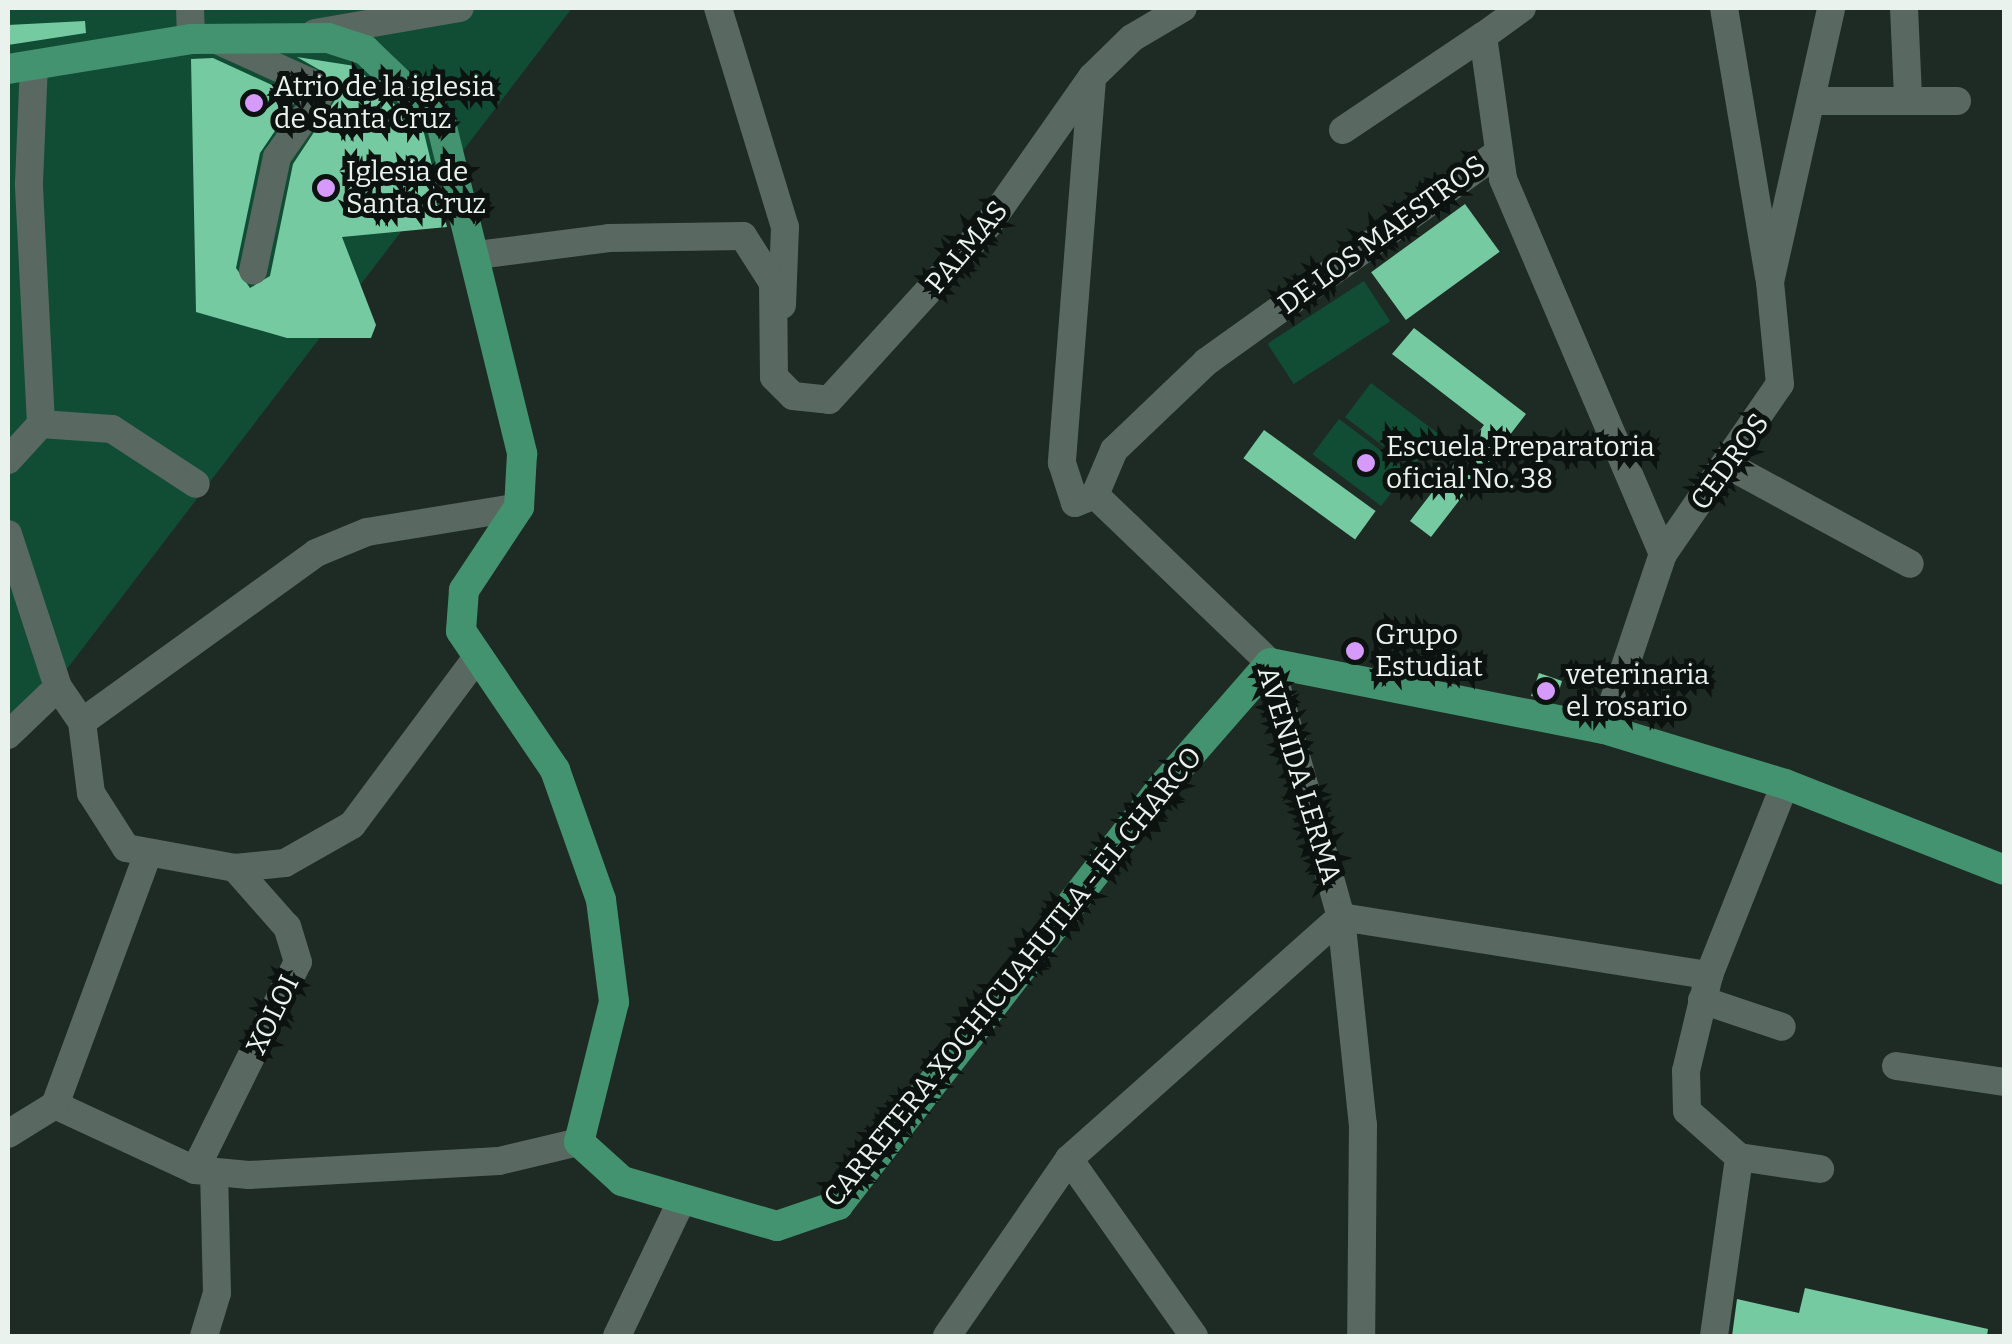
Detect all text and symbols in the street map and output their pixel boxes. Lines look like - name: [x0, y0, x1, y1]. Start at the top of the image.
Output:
- place label: Atrio de la iglesia de Santa Cruz: [274, 70, 495, 136]
- marker: Atrio de la iglesia de Santa Cruz: [243, 92, 265, 114]
- street label: DE LOS MAESTROS: [1272, 149, 1492, 321]
- place label: Iglesia de Santa Cruz: [346, 155, 486, 221]
- marker: Iglesia de Santa Cruz: [315, 177, 337, 199]
- street label: PALMAS: [919, 194, 1015, 300]
- street label: CEDROS: [1684, 407, 1776, 517]
- place label: Escuela Preparatoria oficial No. 38: [1386, 430, 1655, 496]
- marker: Escuela Preparatoria oficial No. 38: [1355, 452, 1377, 474]
- place label: Grupo Estudiat: [1375, 618, 1483, 684]
- marker: Grupo Estudiat: [1344, 640, 1366, 662]
- place label: veterinaria el rosario: [1566, 658, 1709, 724]
- street label: AVENIDA LERMA: [1250, 662, 1348, 888]
- marker: veterinaria el rosario: [1535, 680, 1557, 702]
- street label: CARRETERA XOCHICUAHUTLA - EL CHARCO: [817, 740, 1209, 1214]
- street label: XOLOI: [240, 970, 306, 1060]

